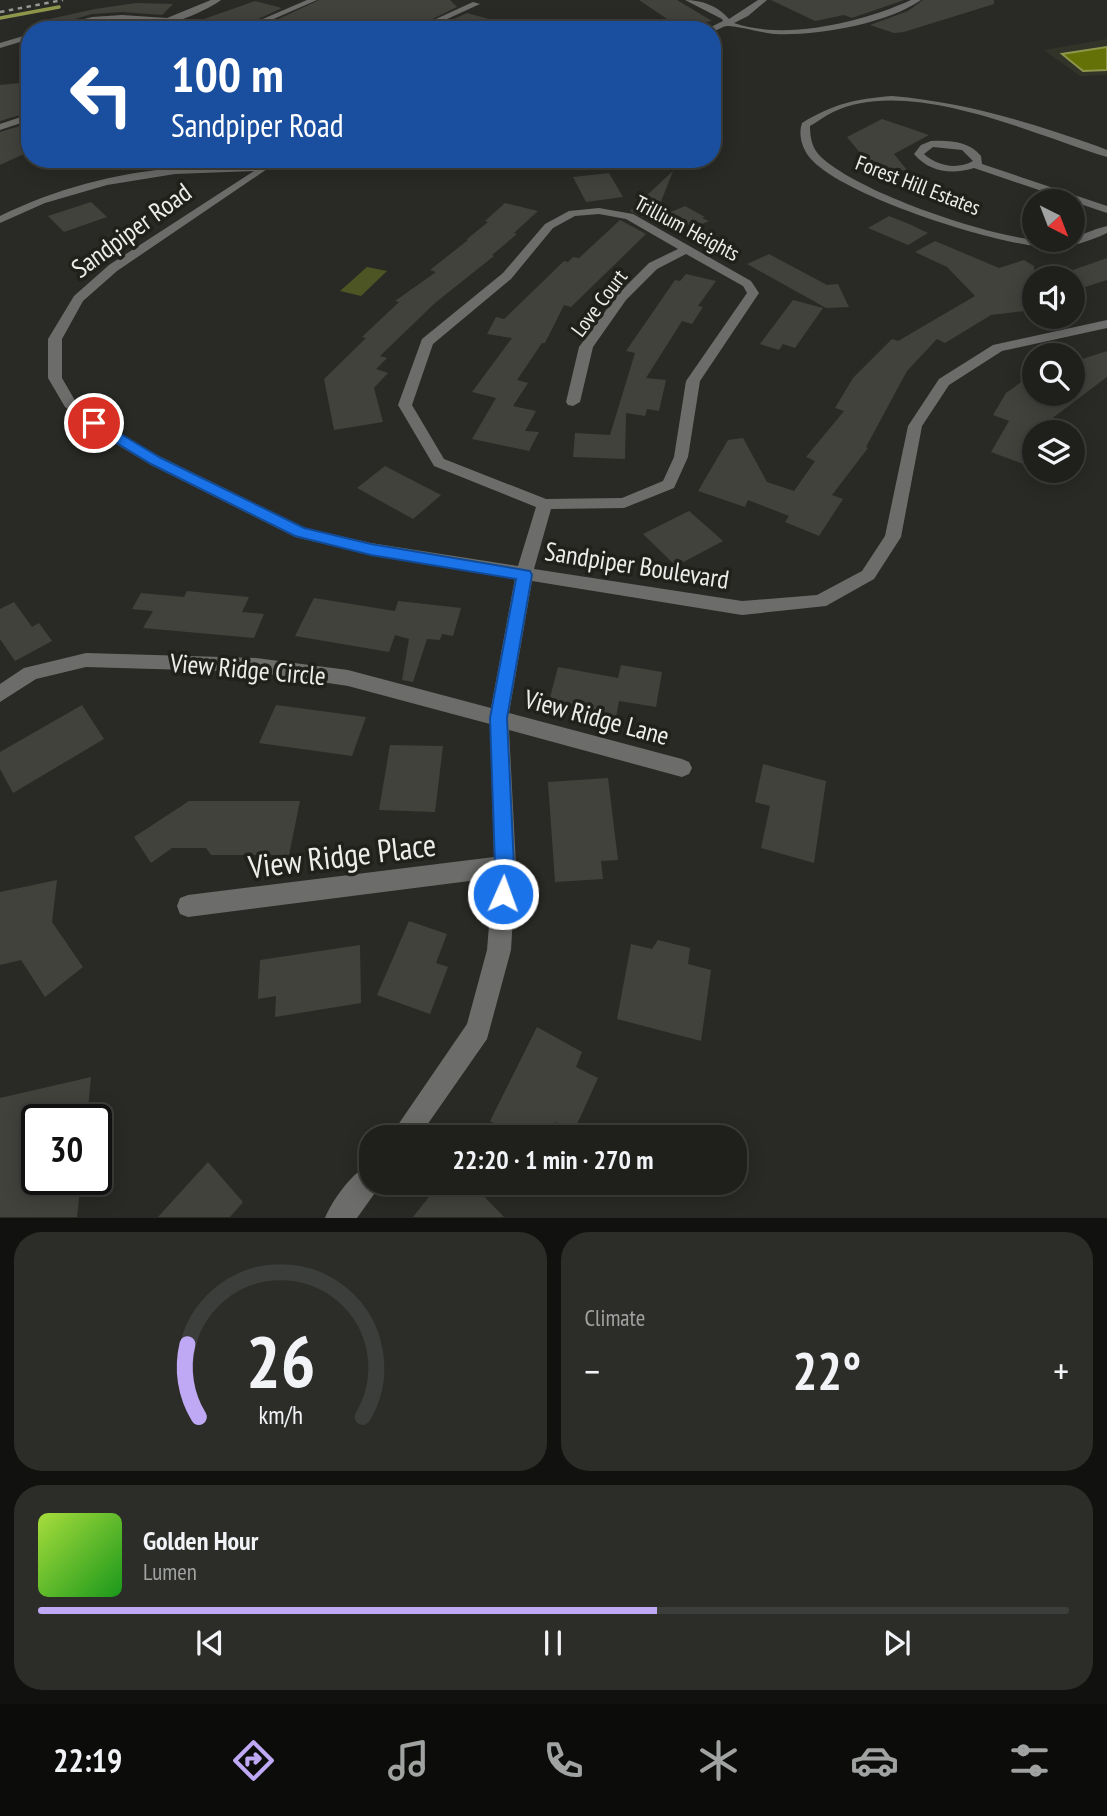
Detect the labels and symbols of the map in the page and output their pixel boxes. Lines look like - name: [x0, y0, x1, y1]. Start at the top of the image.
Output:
- street label: Forest Hill Estates: [852, 149, 984, 221]
- street label: Sandpiper Road: [65, 175, 197, 285]
- street label: Trillium Heights: [630, 189, 744, 267]
- north arrow: [1022, 189, 1085, 252]
- street label: Love Court: [565, 264, 633, 342]
- pin: [64, 393, 124, 453]
- street label: Sandpiper Boulevard: [543, 534, 731, 596]
- street label: View Ridge Circle: [168, 646, 327, 692]
- street label: View Ridge Lane: [520, 682, 673, 752]
- street label: View Ridge Place: [245, 823, 438, 887]
- position arrow: [466, 857, 540, 931]
- speed limit sign: 30: [21, 1104, 112, 1195]

